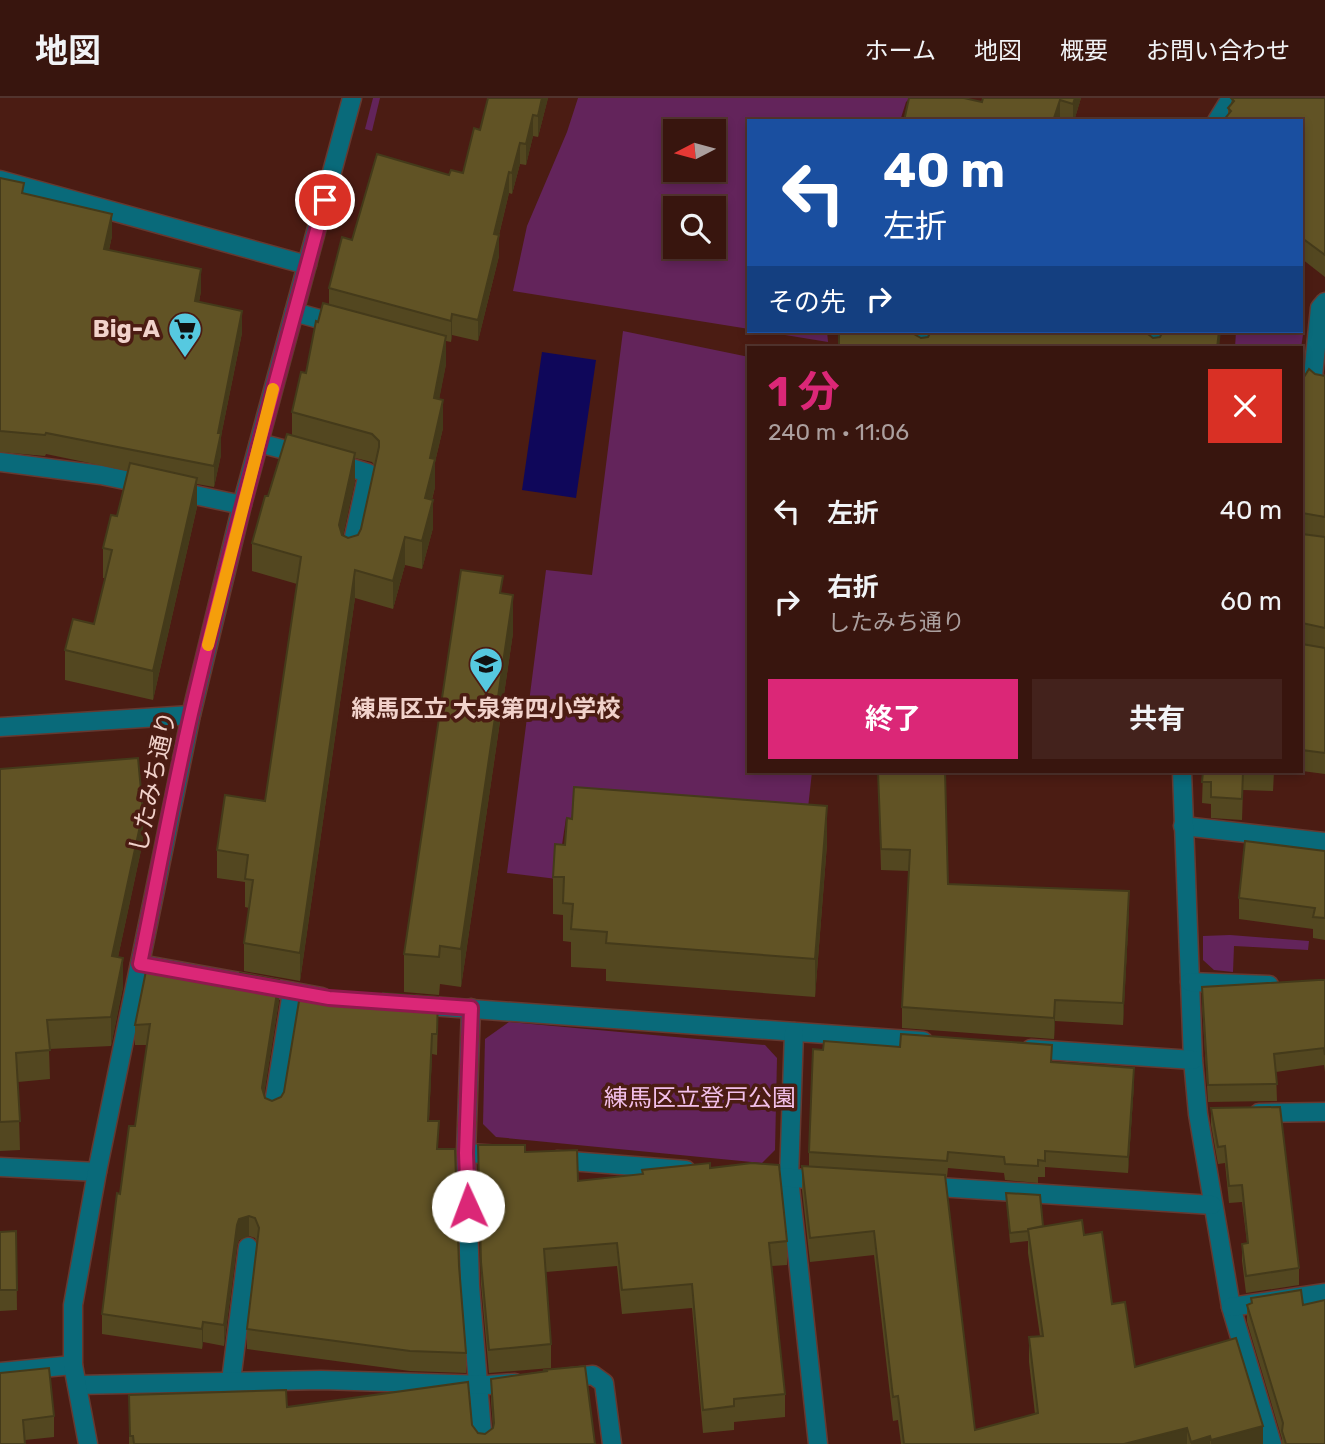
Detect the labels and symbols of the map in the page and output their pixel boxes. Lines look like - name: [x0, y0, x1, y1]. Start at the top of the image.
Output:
- north arrow: [663, 119, 726, 182]
- pin: [295, 170, 355, 230]
- supermarket icon: Big-A: [166, 310, 204, 359]
- place label: Big-A: [93, 315, 160, 343]
- school or university icon: 練馬区立 大泉第四小学校: [467, 645, 505, 694]
- place label: 練馬区立 大泉第四小学校: [351, 695, 621, 723]
- street label: したみち通り: [124, 709, 182, 855]
- park label: 練馬区立登戸公園: [604, 1084, 796, 1112]
- position arrow: [431, 1169, 505, 1243]

